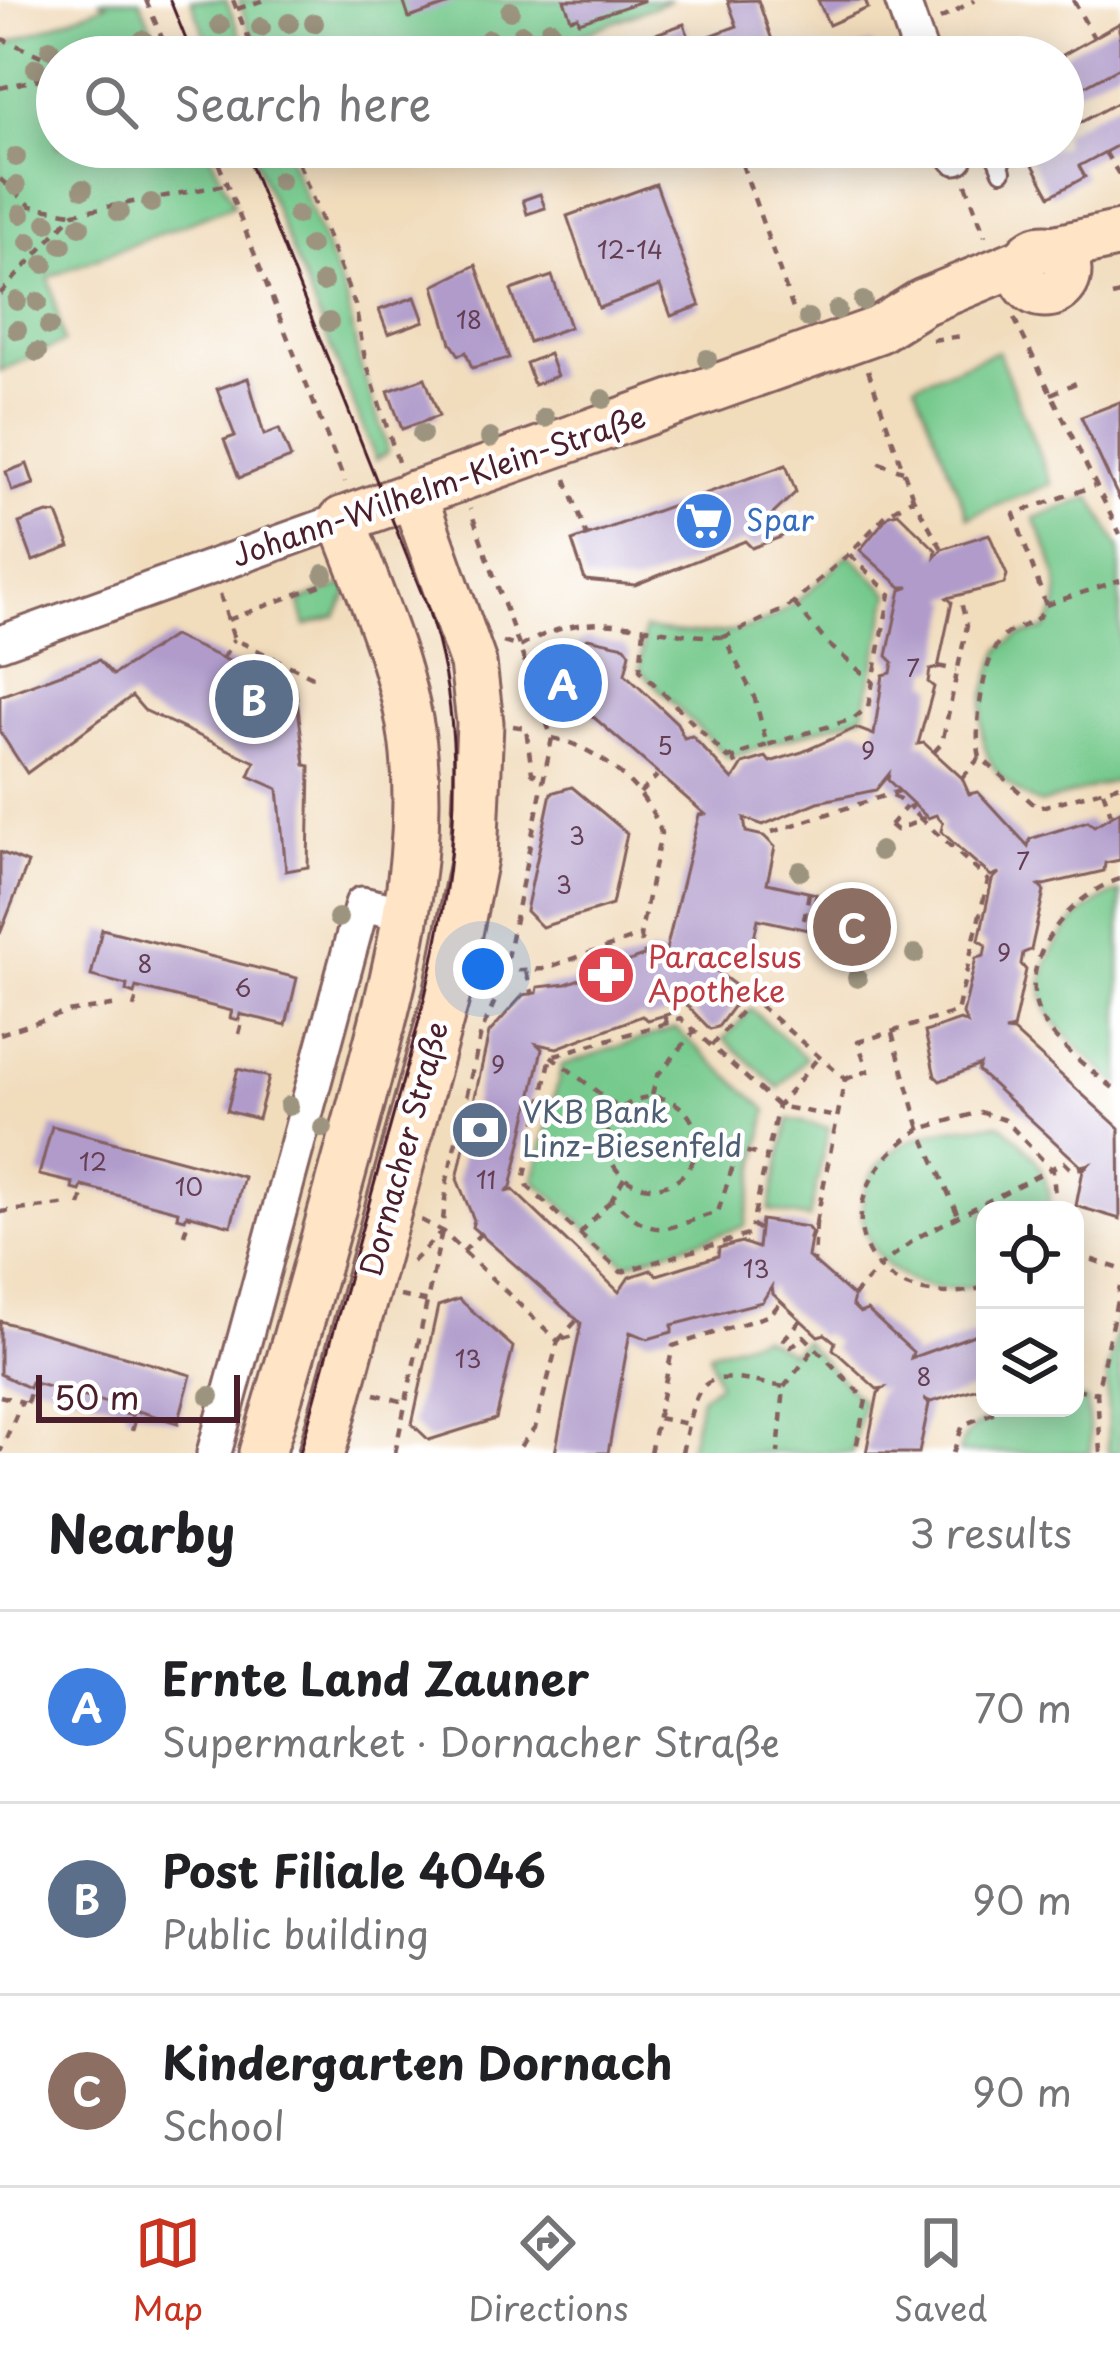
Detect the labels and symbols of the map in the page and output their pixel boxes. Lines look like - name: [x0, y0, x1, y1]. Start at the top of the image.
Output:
- house number: 12-14: [597, 231, 663, 267]
- house number: 18: [456, 301, 482, 337]
- street label: Johann-Wilhelm-Klein-Straße: [225, 393, 651, 577]
- supermarket icon: Spar: [673, 490, 735, 552]
- place label: Spar: [746, 496, 814, 541]
- pin: A: [524, 638, 602, 728]
- house number: 7: [906, 649, 920, 685]
- pin: B: [215, 654, 293, 744]
- house number: 5: [657, 727, 673, 763]
- house number: 9: [861, 732, 875, 768]
- house number: 3: [569, 817, 585, 853]
- house number: 7: [1016, 842, 1030, 878]
- house number: 3: [556, 866, 572, 902]
- pin: C: [813, 882, 891, 972]
- place label: Paracelsus Apotheke: [648, 933, 802, 1012]
- house number: 9: [997, 934, 1011, 970]
- your location: [453, 939, 513, 999]
- pharmacy icon: Paracelsus Apotheke: [575, 944, 637, 1006]
- house number: 8: [138, 945, 153, 981]
- house number: 6: [235, 969, 251, 1005]
- street label: Dornacher Straße: [347, 1016, 458, 1281]
- house number: 9: [491, 1046, 505, 1082]
- place label: VKB Bank Linz-Biesenfeld: [522, 1088, 742, 1167]
- bank icon: VKB Bank Linz-Biesenfeld: [449, 1099, 511, 1161]
- house number: 12: [79, 1143, 107, 1179]
- house number: 11: [476, 1161, 496, 1197]
- house number: 10: [175, 1168, 203, 1204]
- house number: 13: [743, 1250, 769, 1286]
- house number: 13: [455, 1340, 481, 1376]
- house number: 8: [917, 1358, 932, 1394]
- scale bar: [36, 1369, 240, 1422]

